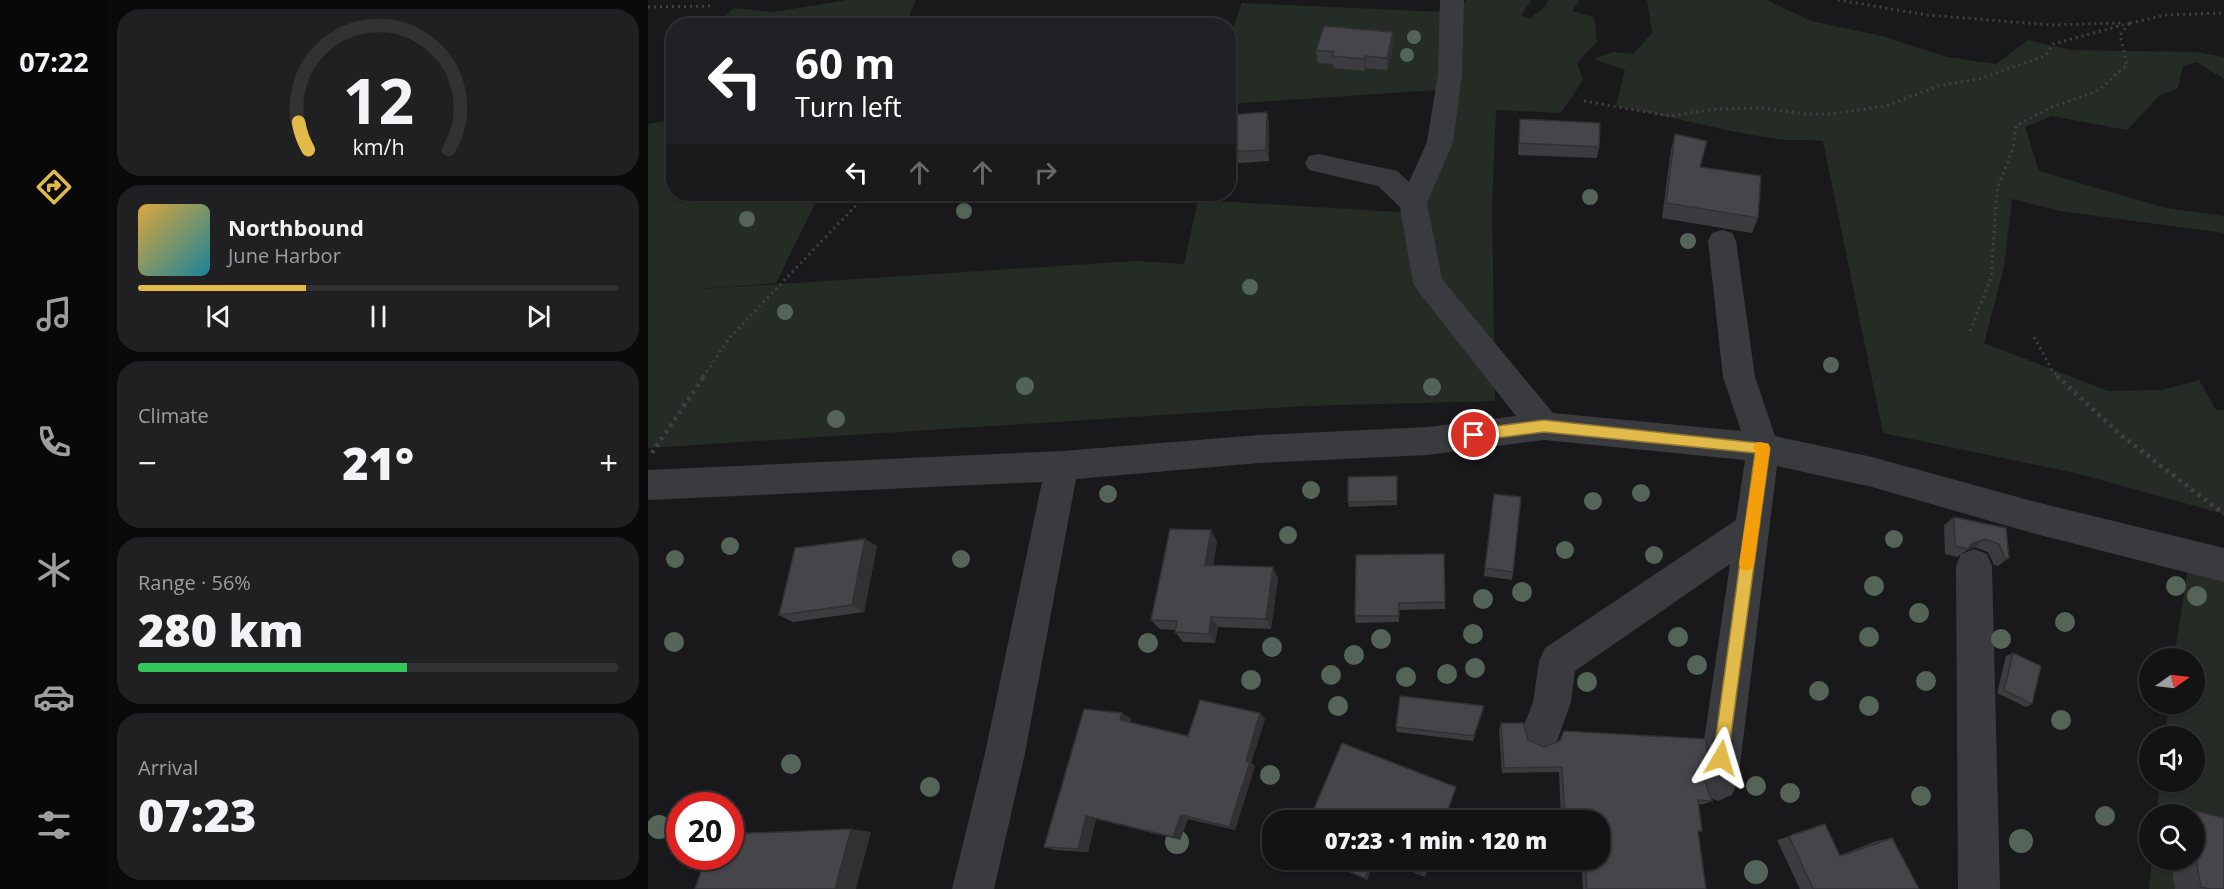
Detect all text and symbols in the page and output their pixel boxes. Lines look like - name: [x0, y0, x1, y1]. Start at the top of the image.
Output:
- text: 60 m: [795, 34, 895, 91]
- icon: left: [696, 42, 774, 120]
- text: 07:22: [19, 43, 89, 80]
- text: 12: [342, 57, 414, 142]
- text: Turn left: [795, 88, 902, 125]
- text: km/h: [352, 132, 404, 161]
- icon: left: [840, 156, 873, 189]
- icon: ahead: [903, 156, 936, 189]
- icon: ahead: [966, 156, 999, 189]
- icon: right: [1029, 156, 1062, 189]
- icon: directions: [33, 166, 75, 208]
- text: Northbound: [228, 212, 364, 242]
- text: June Harbor: [228, 242, 341, 269]
- icon: music: [33, 293, 75, 335]
- icon: previous: [202, 300, 235, 333]
- icon: pause: [362, 300, 395, 333]
- icon: next: [522, 300, 555, 333]
- text: Climate: [138, 402, 209, 429]
- pin: [1448, 409, 1499, 460]
- icon: arrive: [1457, 418, 1490, 451]
- icon: phone: [33, 421, 75, 463]
- text: 21°: [342, 432, 414, 493]
- text: −: [138, 440, 157, 485]
- text: +: [599, 440, 618, 485]
- icon: climate: [33, 549, 75, 591]
- text: Range · 56%: [138, 569, 251, 596]
- text: 280 km: [138, 599, 303, 660]
- north arrow: [2139, 648, 2205, 714]
- map controls: [2139, 648, 2205, 870]
- icon: car: [33, 676, 75, 718]
- position arrow: [1689, 726, 1753, 790]
- button: sound: [2139, 726, 2205, 792]
- text: Arrival: [138, 754, 198, 781]
- text: 07:23: [138, 784, 256, 845]
- speed limit sign: 20: [666, 792, 744, 870]
- icon: filters: [33, 804, 75, 846]
- button: search: [2139, 804, 2205, 870]
- text: 07:23 · 1 min · 120 m: [1325, 825, 1547, 855]

